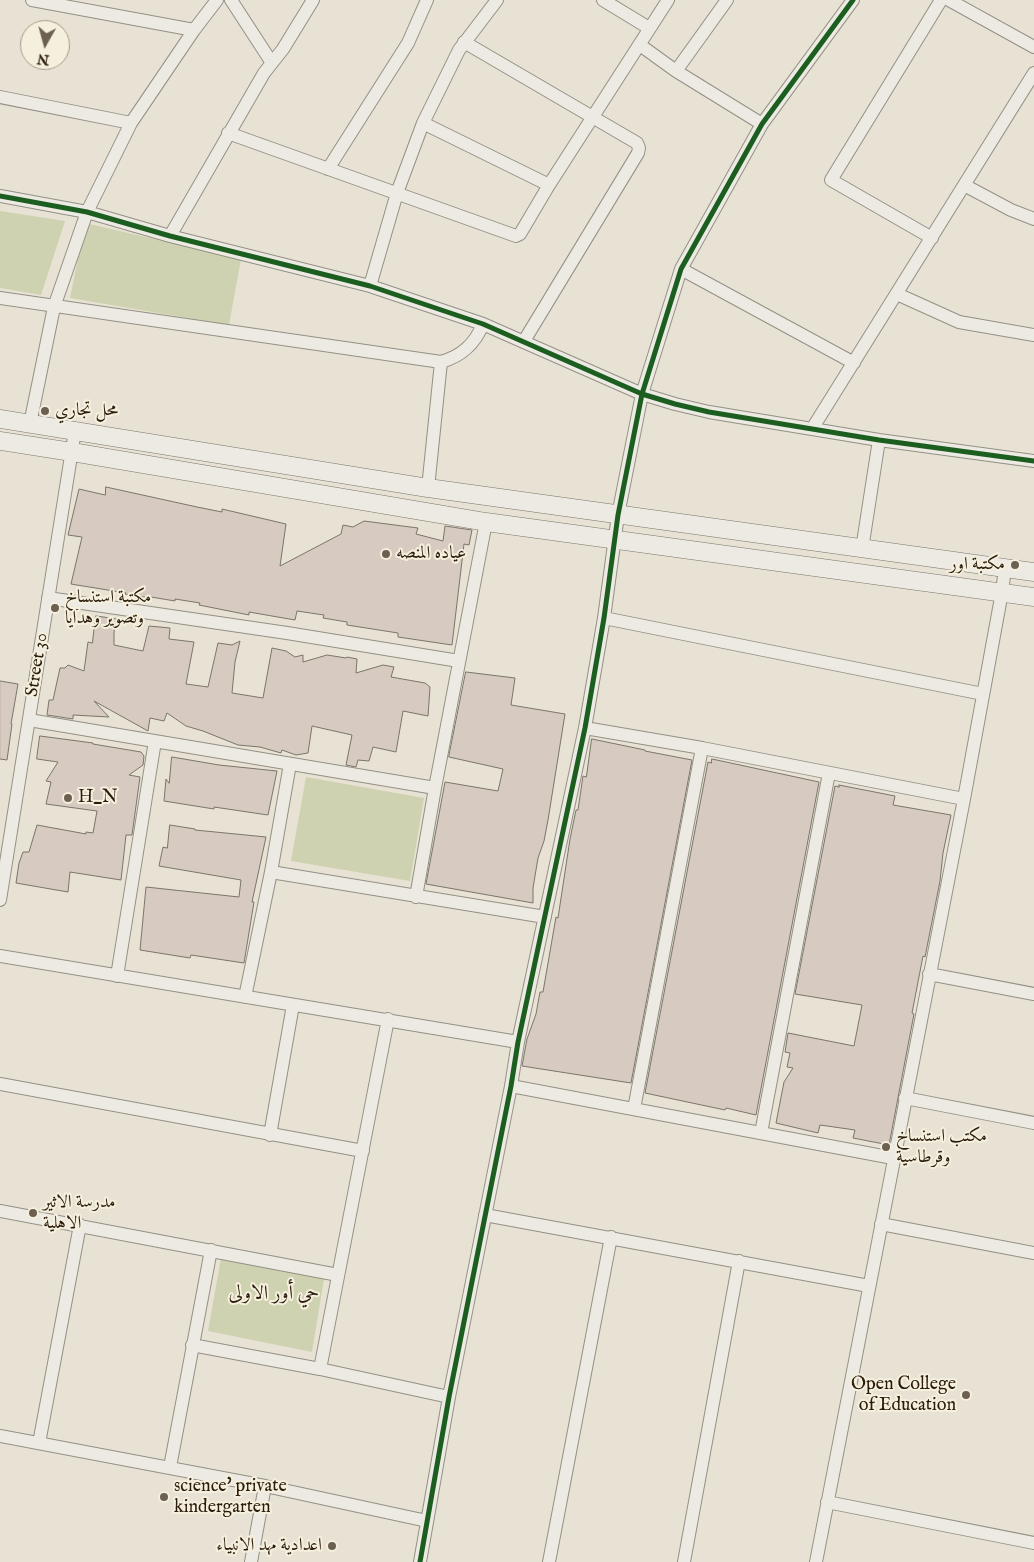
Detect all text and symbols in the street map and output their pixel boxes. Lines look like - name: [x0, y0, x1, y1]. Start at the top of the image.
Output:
- north arrow: [20, 20, 70, 70]
- text: N: [36, 49, 50, 69]
- place label: محل تجاري: [55, 400, 118, 422]
- marker: محل تجاري: [39, 405, 51, 417]
- place label: عياده المنصه: [396, 543, 466, 565]
- marker: عياده المنصه: [380, 548, 392, 560]
- place label: مكتبة اور: [950, 554, 1005, 576]
- marker: مكتبة اور: [1009, 559, 1021, 571]
- place label: مكتبة استنساخ وتصوير وهدايا: [65, 587, 151, 630]
- marker: مكتبة استنساخ وتصوير وهدايا: [49, 602, 61, 614]
- street label: Street 30: [22, 632, 54, 698]
- place label: H_N: [78, 787, 118, 809]
- marker: H_N: [62, 792, 74, 804]
- place label: مكتب استنساخ وقرطاسية: [896, 1126, 987, 1168]
- marker: مكتب استنساخ وقرطاسية: [880, 1141, 892, 1153]
- place label: مدرسة الاثير الاهلية: [43, 1192, 115, 1234]
- marker: مدرسة الاثير الاهلية: [27, 1207, 39, 1219]
- district label: حي أور الاولى: [229, 1283, 319, 1307]
- place label: Open College of Education: [851, 1374, 956, 1416]
- marker: Open College of Education: [960, 1389, 972, 1401]
- place label: science' private kindergarten: [174, 1476, 287, 1518]
- marker: science' private kindergarten: [158, 1491, 170, 1503]
- place label: اعدادية مهد الانبياء: [216, 1535, 322, 1557]
- marker: اعدادية مهد الانبياء: [326, 1540, 338, 1552]

